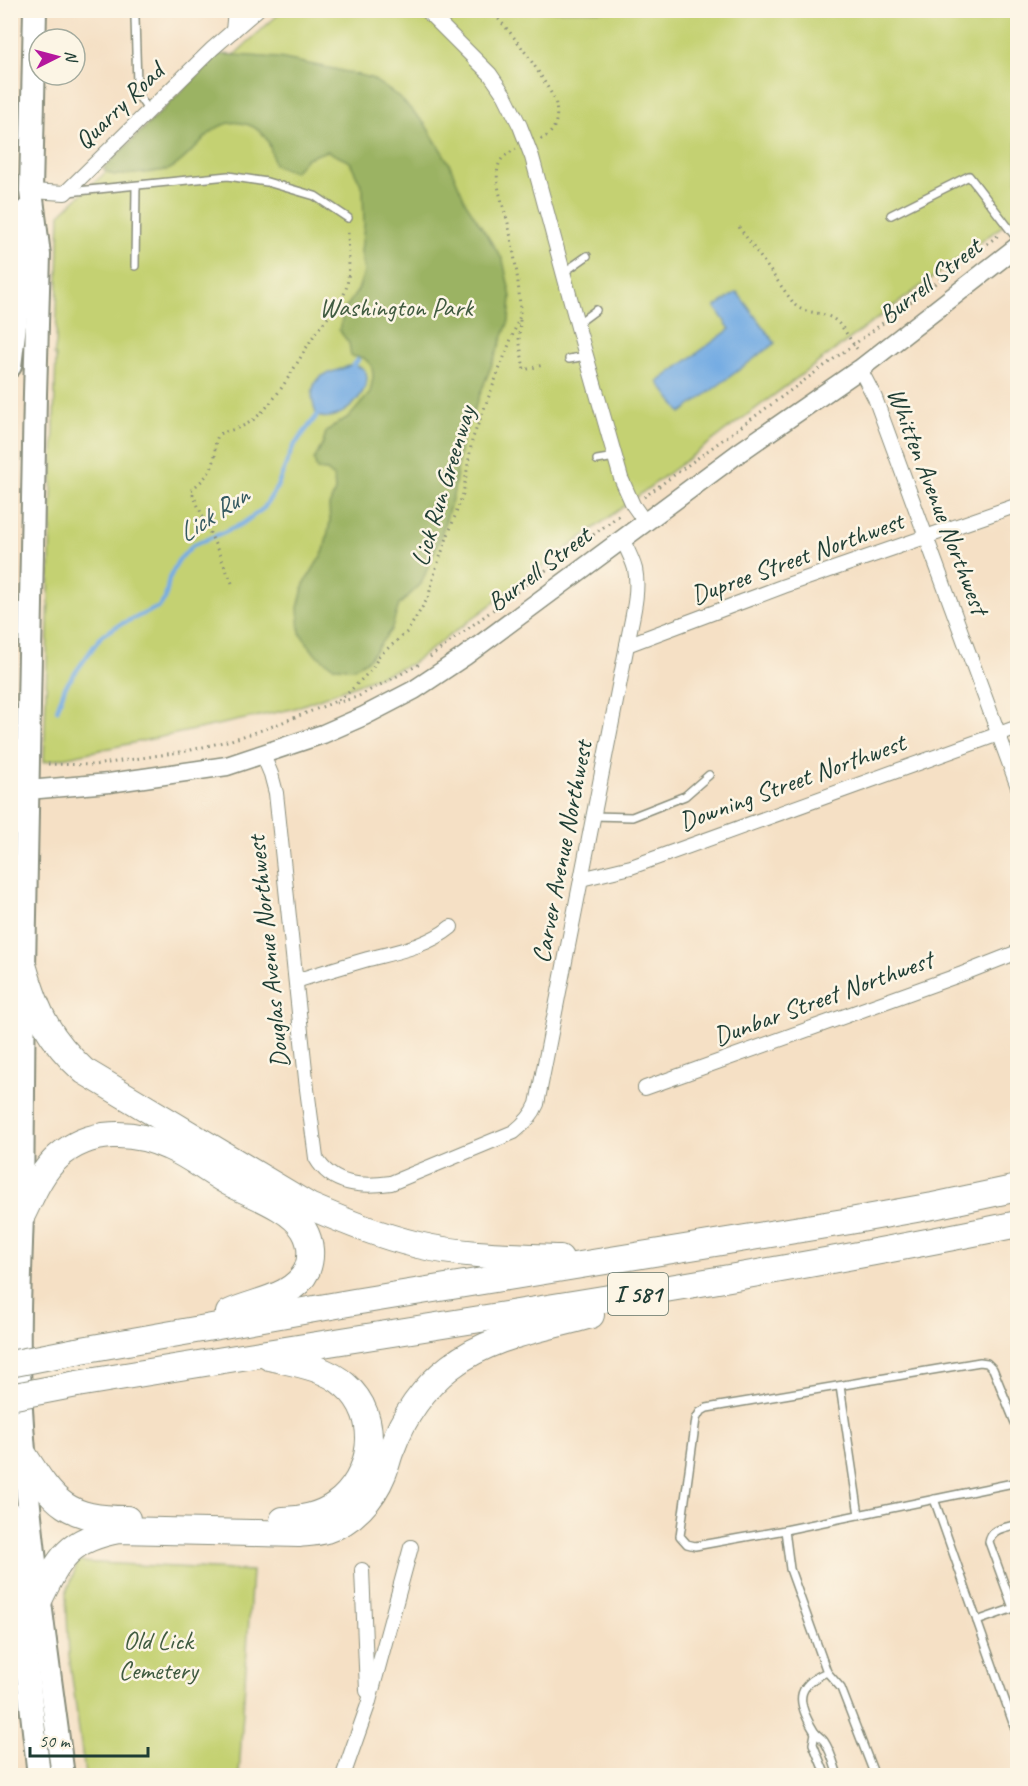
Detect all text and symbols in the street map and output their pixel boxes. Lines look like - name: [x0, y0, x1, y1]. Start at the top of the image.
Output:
- north arrow: [27, 27, 87, 87]
- text: N: [60, 50, 82, 65]
- street label: Quarry Road: [67, 53, 173, 157]
- street label: Burrell Street: [872, 229, 990, 331]
- park label: Washington Park: [319, 291, 474, 324]
- street label: Whitten Avenue Northwest: [880, 383, 998, 622]
- street label: Lick Run Greenway: [403, 400, 484, 570]
- water label: Lick Run: [171, 477, 258, 550]
- street label: Dupree Street Northwest: [686, 503, 910, 612]
- street label: Burrell Street: [481, 518, 599, 619]
- street label: Downing Street Northwest: [675, 725, 912, 838]
- street label: Carver Avenue Northwest: [524, 736, 600, 966]
- street label: Douglas Avenue Northwest: [239, 832, 297, 1070]
- street label: Dunbar Street Northwest: [709, 942, 940, 1053]
- road number: I 581: [608, 1273, 668, 1315]
- park label: Old Lick Cemetery: [118, 1624, 200, 1687]
- scale bar: [30, 1720, 148, 1758]
- text: 50 m: [39, 1730, 72, 1752]

